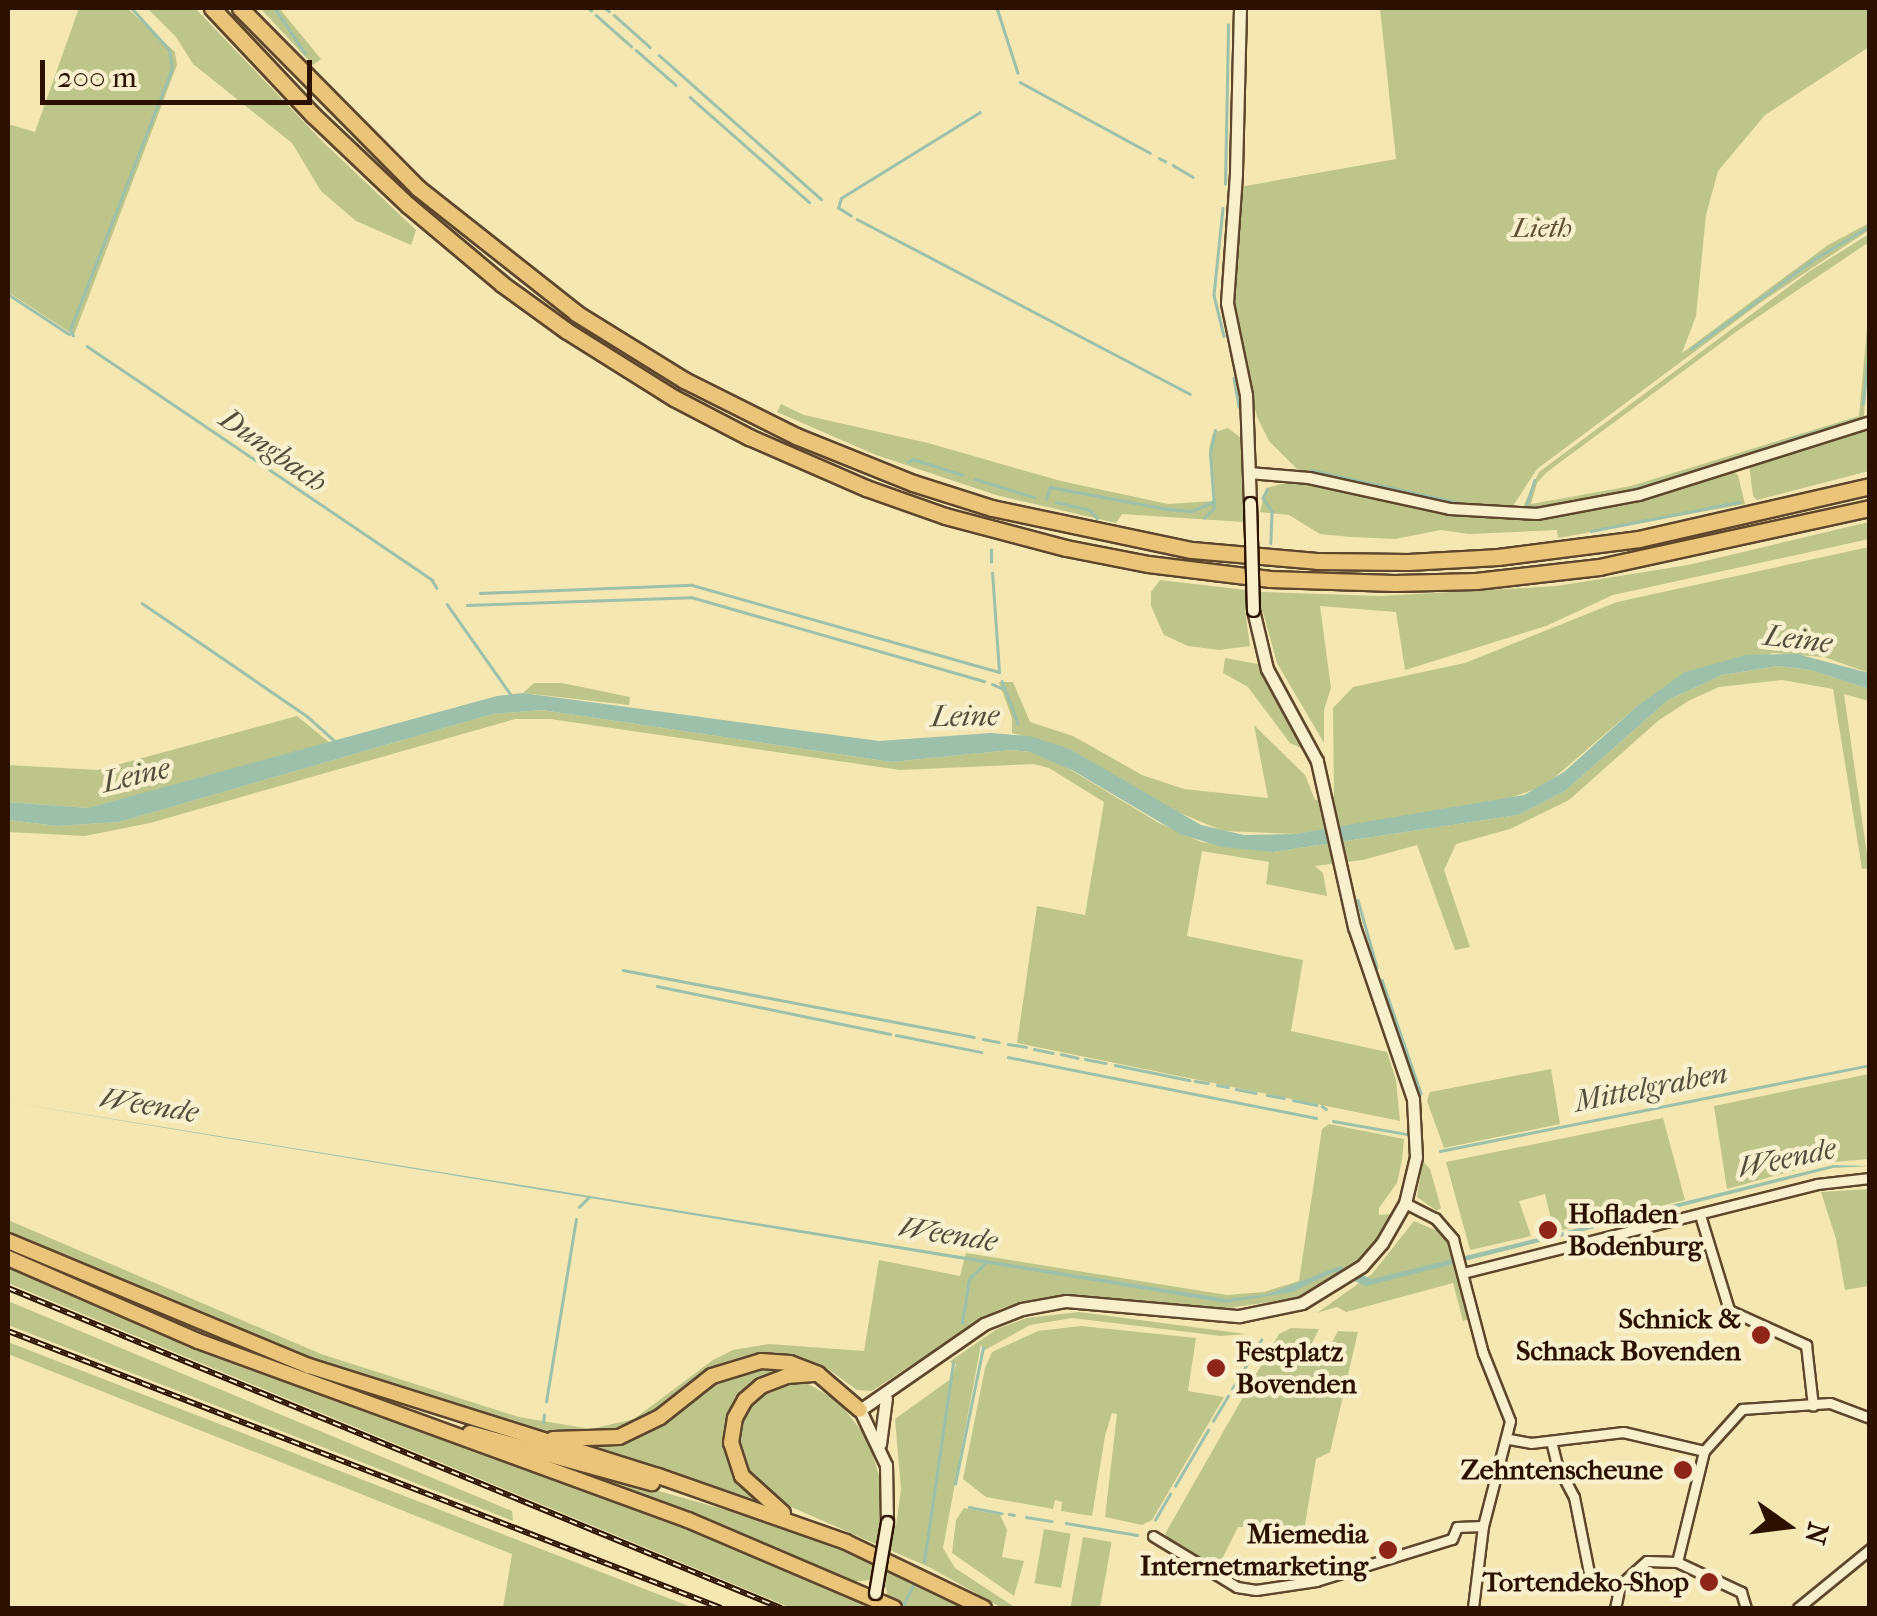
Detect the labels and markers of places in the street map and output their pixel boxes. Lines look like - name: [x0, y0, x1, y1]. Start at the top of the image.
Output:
- place label: Hofladen Bodenburg: [1568, 1197, 1703, 1263]
- marker: Hofladen Bodenburg: [1537, 1219, 1559, 1241]
- place label: Schnick & Schnack Bovenden: [1516, 1302, 1741, 1368]
- marker: Schnick & Schnack Bovenden: [1750, 1324, 1772, 1346]
- place label: Festplatz Bovenden: [1236, 1335, 1357, 1401]
- marker: Festplatz Bovenden: [1205, 1357, 1227, 1379]
- place label: Zehntenscheune: [1461, 1453, 1663, 1487]
- marker: Zehntenscheune: [1672, 1459, 1694, 1481]
- place label: Miemedia Internetmarketing: [1140, 1517, 1368, 1583]
- marker: Miemedia Internetmarketing: [1377, 1539, 1399, 1561]
- place label: Tortendeko-Shop: [1483, 1565, 1689, 1599]
- marker: Tortendeko-Shop: [1698, 1571, 1720, 1593]

